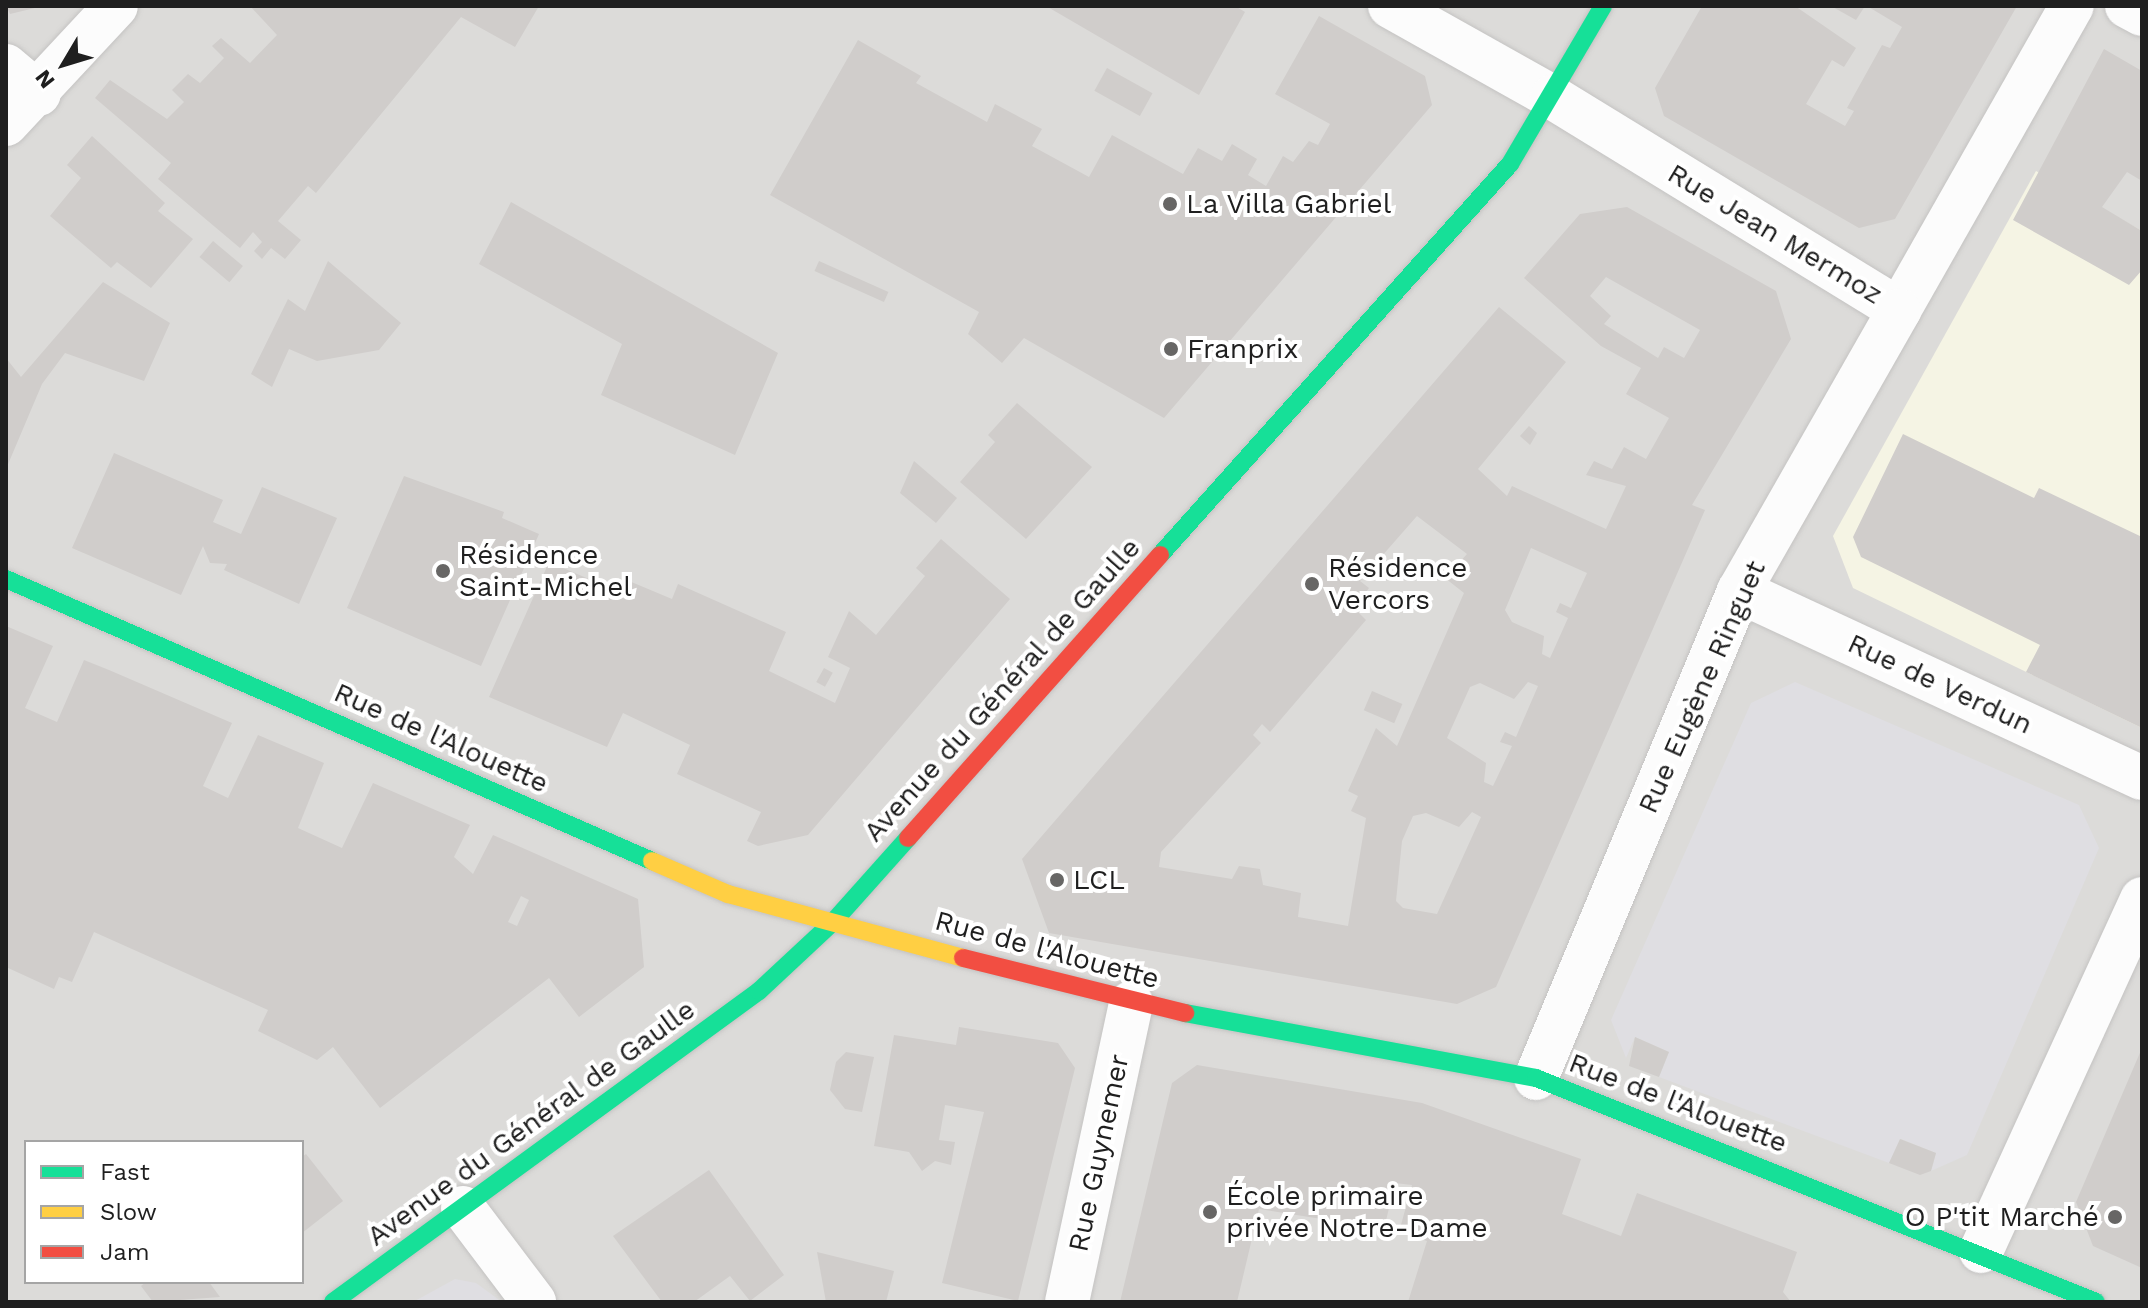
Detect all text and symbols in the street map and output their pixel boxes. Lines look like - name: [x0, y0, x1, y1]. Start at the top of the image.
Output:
- north arrow: [24, 24, 104, 104]
- text: N: [30, 65, 60, 93]
- street label: Rue Jean Mermoz: [1661, 156, 1889, 312]
- place label: La Villa Gabriel: [1186, 187, 1394, 221]
- marker: La Villa Gabriel: [1161, 195, 1179, 213]
- place label: Franprix: [1187, 332, 1298, 366]
- marker: Franprix: [1162, 340, 1180, 358]
- street label: Avenue du Général de Gaulle: [856, 531, 1148, 849]
- place label: Résidence Saint-Michel: [459, 538, 632, 604]
- place label: Résidence Vercors: [1328, 551, 1467, 617]
- street label: Rue Eugène Ringuet: [1631, 555, 1773, 819]
- marker: Résidence Saint-Michel: [434, 562, 452, 580]
- marker: Résidence Vercors: [1303, 575, 1321, 593]
- street label: Rue de Verdun: [1842, 626, 2038, 742]
- street label: Rue de l'Alouette: [329, 676, 553, 800]
- place label: LCL: [1073, 863, 1125, 897]
- marker: LCL: [1048, 871, 1066, 889]
- street label: Rue de l'Alouette: [931, 904, 1163, 996]
- street label: Avenue du Général de Gaulle: [360, 992, 702, 1254]
- street label: Rue de l'Alouette: [1564, 1046, 1792, 1160]
- street label: Rue Guynemer: [1062, 1051, 1136, 1255]
- legend: [24, 1140, 304, 1284]
- text: Fast: [100, 1158, 150, 1186]
- place label: École primaire privée Notre-Dame: [1226, 1179, 1488, 1245]
- text: Slow: [100, 1198, 157, 1226]
- place label: O P'tit Marché: [1905, 1200, 2099, 1234]
- marker: École primaire privée Notre-Dame: [1201, 1203, 1219, 1221]
- marker: O P'tit Marché: [2106, 1208, 2124, 1226]
- text: Jam: [100, 1238, 150, 1266]

